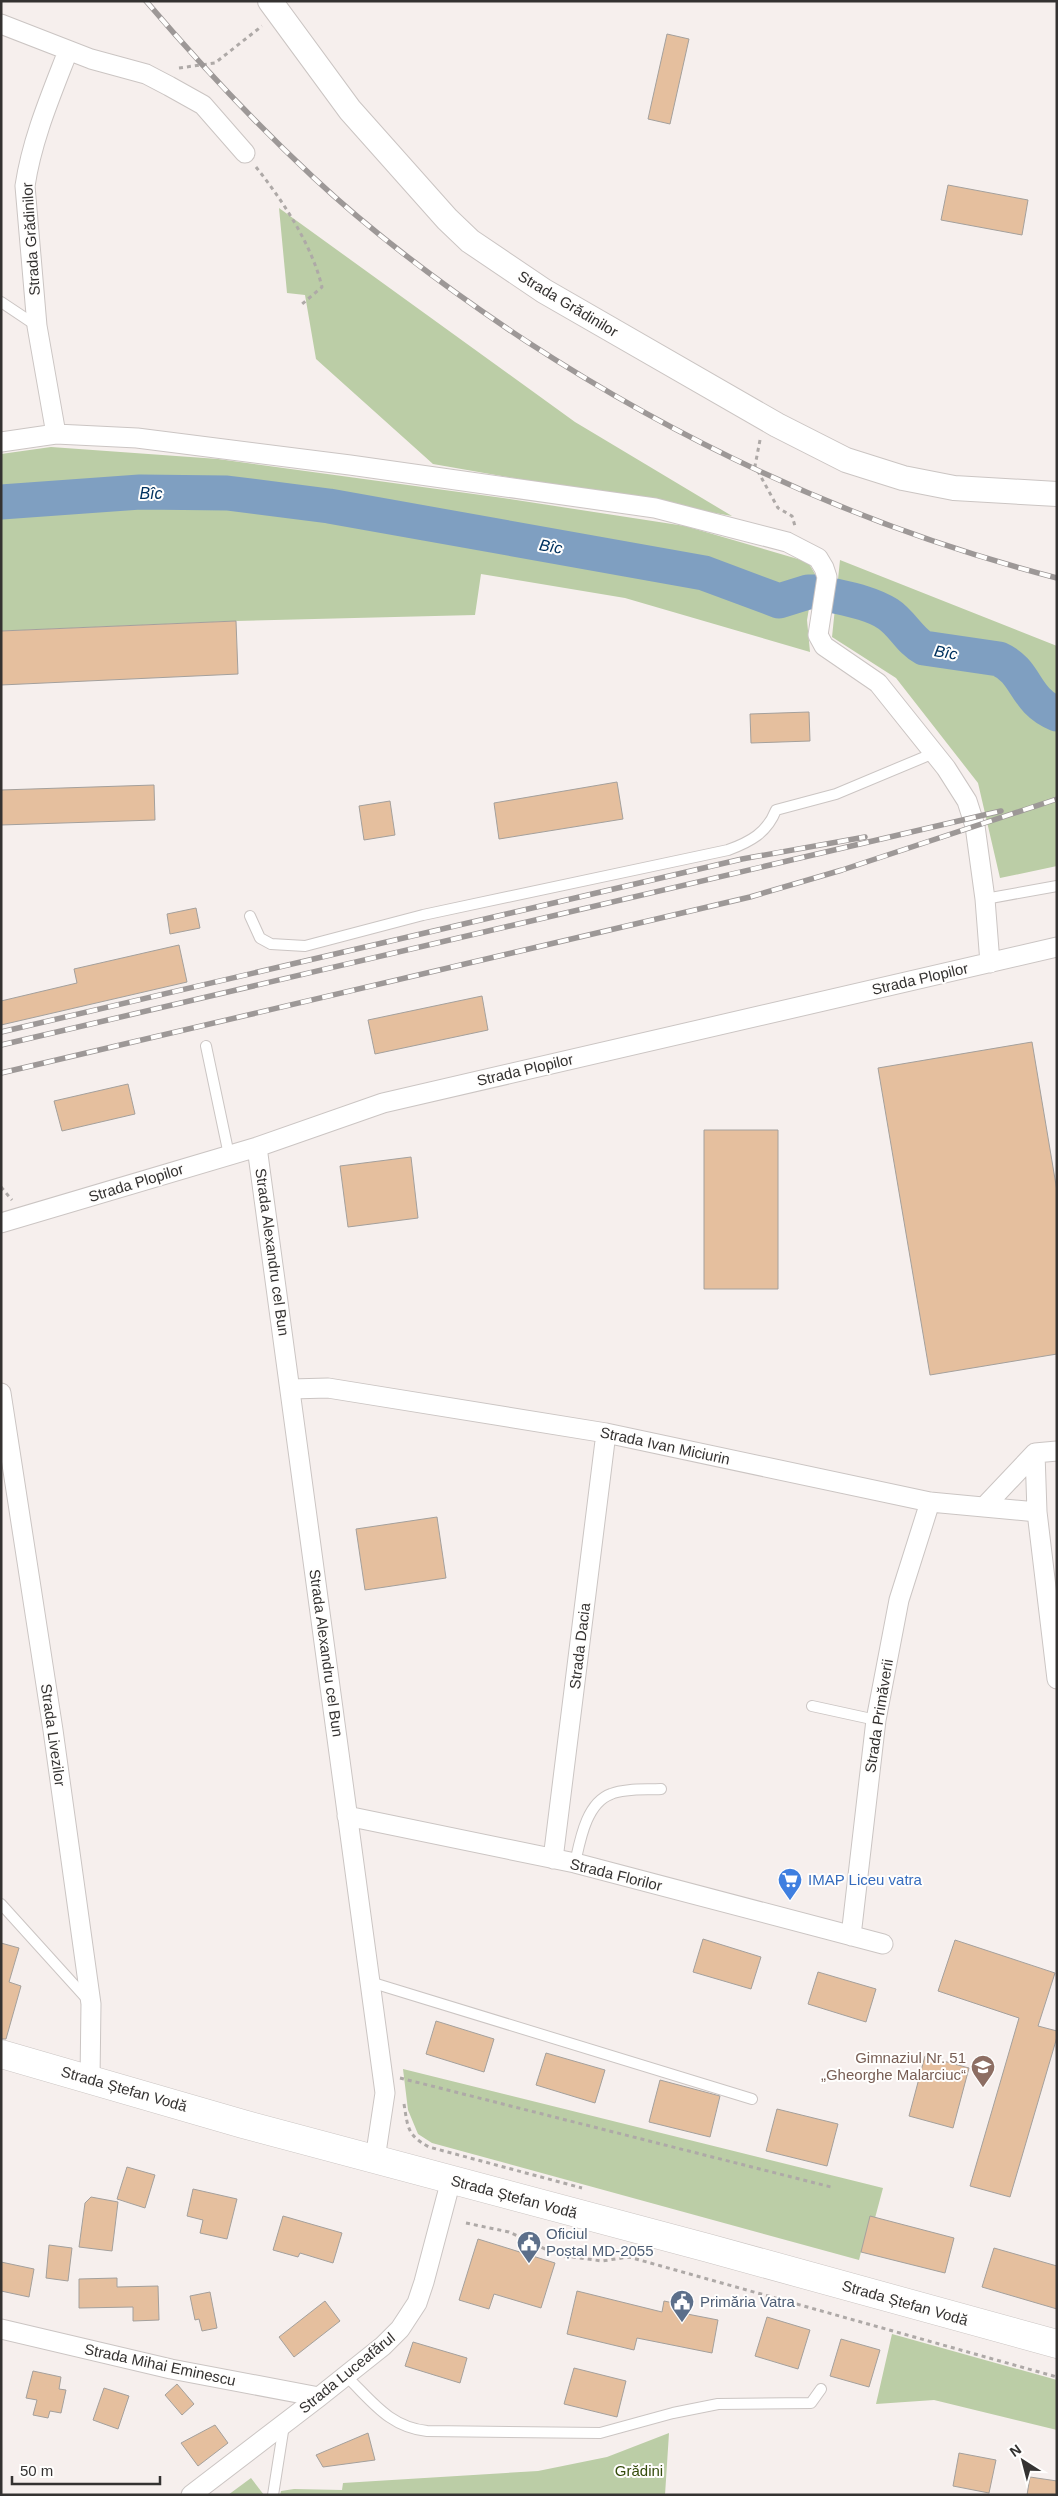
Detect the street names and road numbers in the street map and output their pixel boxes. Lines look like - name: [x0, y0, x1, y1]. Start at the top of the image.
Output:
- street label: Strada Grădinilor: [18, 182, 43, 296]
- street label: Strada Grădinilor: [515, 267, 621, 340]
- street label: Strada Plopilor: [870, 959, 970, 998]
- street label: Strada Plopilor: [475, 1050, 575, 1089]
- street label: Strada Plopilor: [86, 1160, 185, 1205]
- street label: Strada Alexandru cel Bun: [252, 1167, 293, 1337]
- street label: Strada Ivan Miciurin: [599, 1423, 732, 1468]
- street label: Strada Alexandru cel Bun: [306, 1568, 347, 1738]
- street label: Strada Dacia: [566, 1601, 593, 1690]
- street label: Strada Primăverii: [861, 1658, 896, 1774]
- street label: Strada Livezilor: [38, 1683, 69, 1787]
- street label: Strada Florilor: [568, 1855, 664, 1894]
- street label: Strada Ștefan Vodă: [59, 2062, 190, 2115]
- street label: Strada Ștefan Vodă: [449, 2171, 580, 2222]
- street label: Strada Ștefan Vodă: [840, 2276, 971, 2329]
- street label: Strada Luceafărul: [295, 2329, 398, 2416]
- street label: Strada Mihai Eminescu: [83, 2340, 237, 2389]

